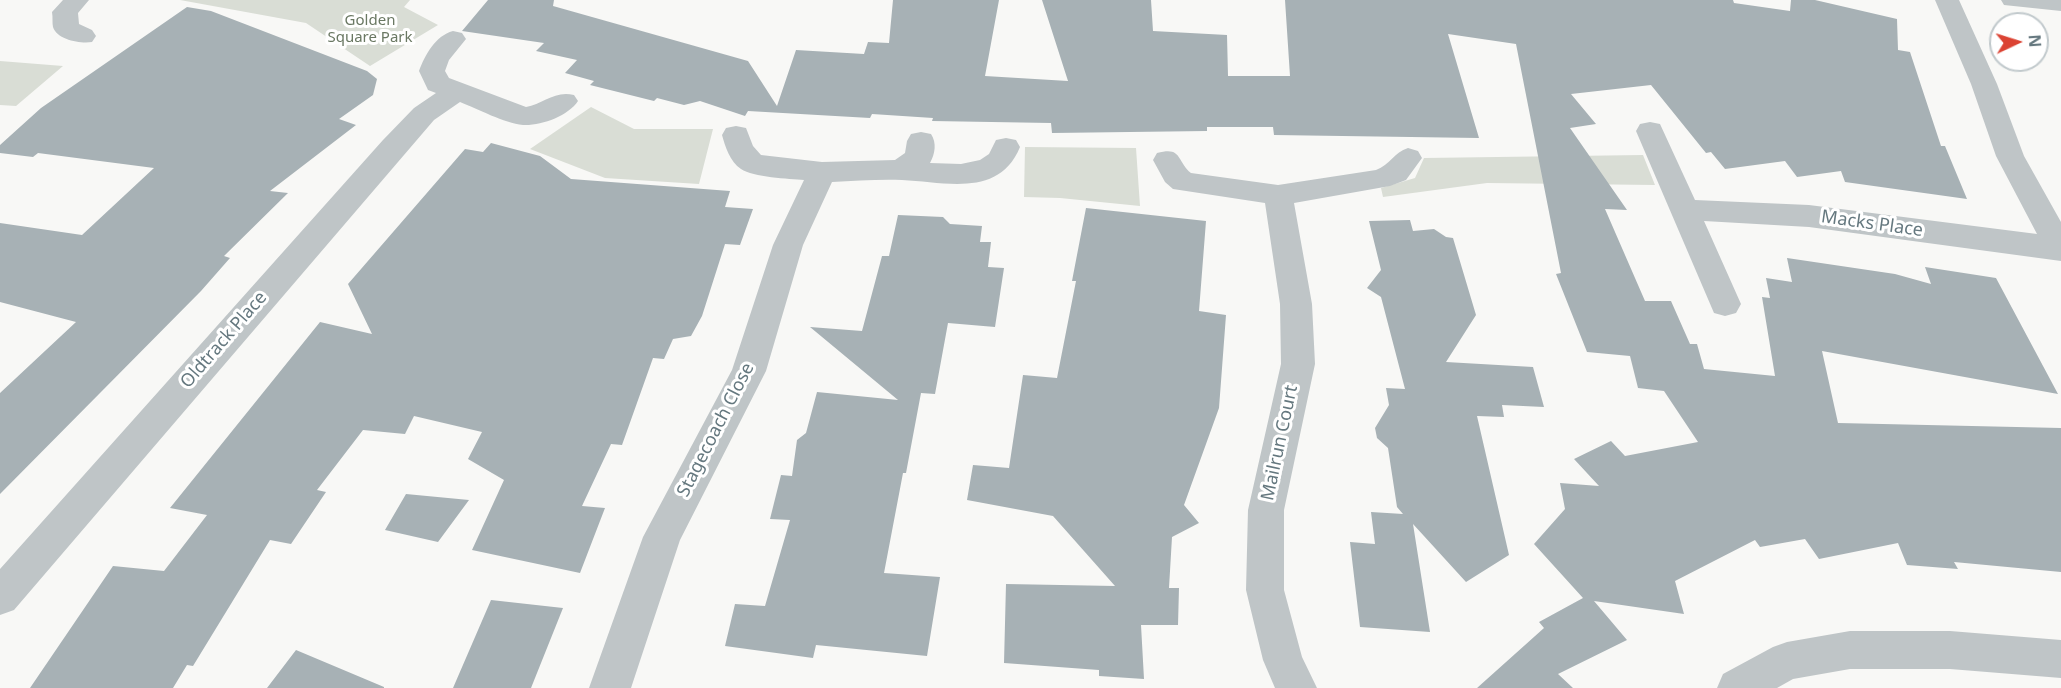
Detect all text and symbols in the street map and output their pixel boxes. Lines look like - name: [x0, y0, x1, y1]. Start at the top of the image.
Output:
- park label: Golden Square Park: [327, 12, 413, 47]
- north arrow: [1989, 12, 2049, 72]
- text: N: [2024, 34, 2046, 48]
- street label: Macks Place: [1820, 206, 1924, 242]
- street label: Oldtrack Place: [176, 287, 272, 393]
- street label: Stagecoach Close: [673, 359, 759, 501]
- street label: Mailrun Court: [1257, 383, 1303, 503]

